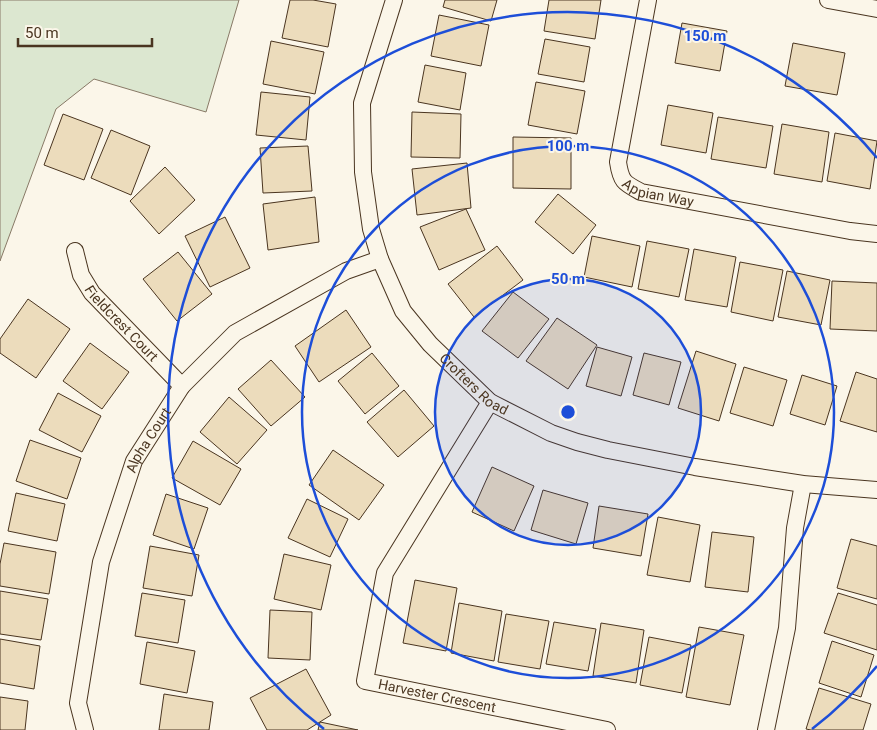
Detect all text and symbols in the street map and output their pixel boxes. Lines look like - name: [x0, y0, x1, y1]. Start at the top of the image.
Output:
- scale bar: [18, 15, 151, 47]
- text: 50 m: [25, 24, 59, 42]
- text: 150 m: [684, 27, 726, 45]
- text: 100 m: [547, 137, 589, 155]
- street label: Appian Way: [619, 175, 695, 210]
- text: 50 m: [551, 270, 585, 288]
- street label: Fieldcrest Court: [81, 283, 162, 365]
- street label: Crofters Road: [436, 350, 511, 418]
- centre of rings: [559, 403, 577, 421]
- street label: Alpha Court: [123, 404, 174, 475]
- street label: Harvester Crescent: [377, 676, 498, 715]

